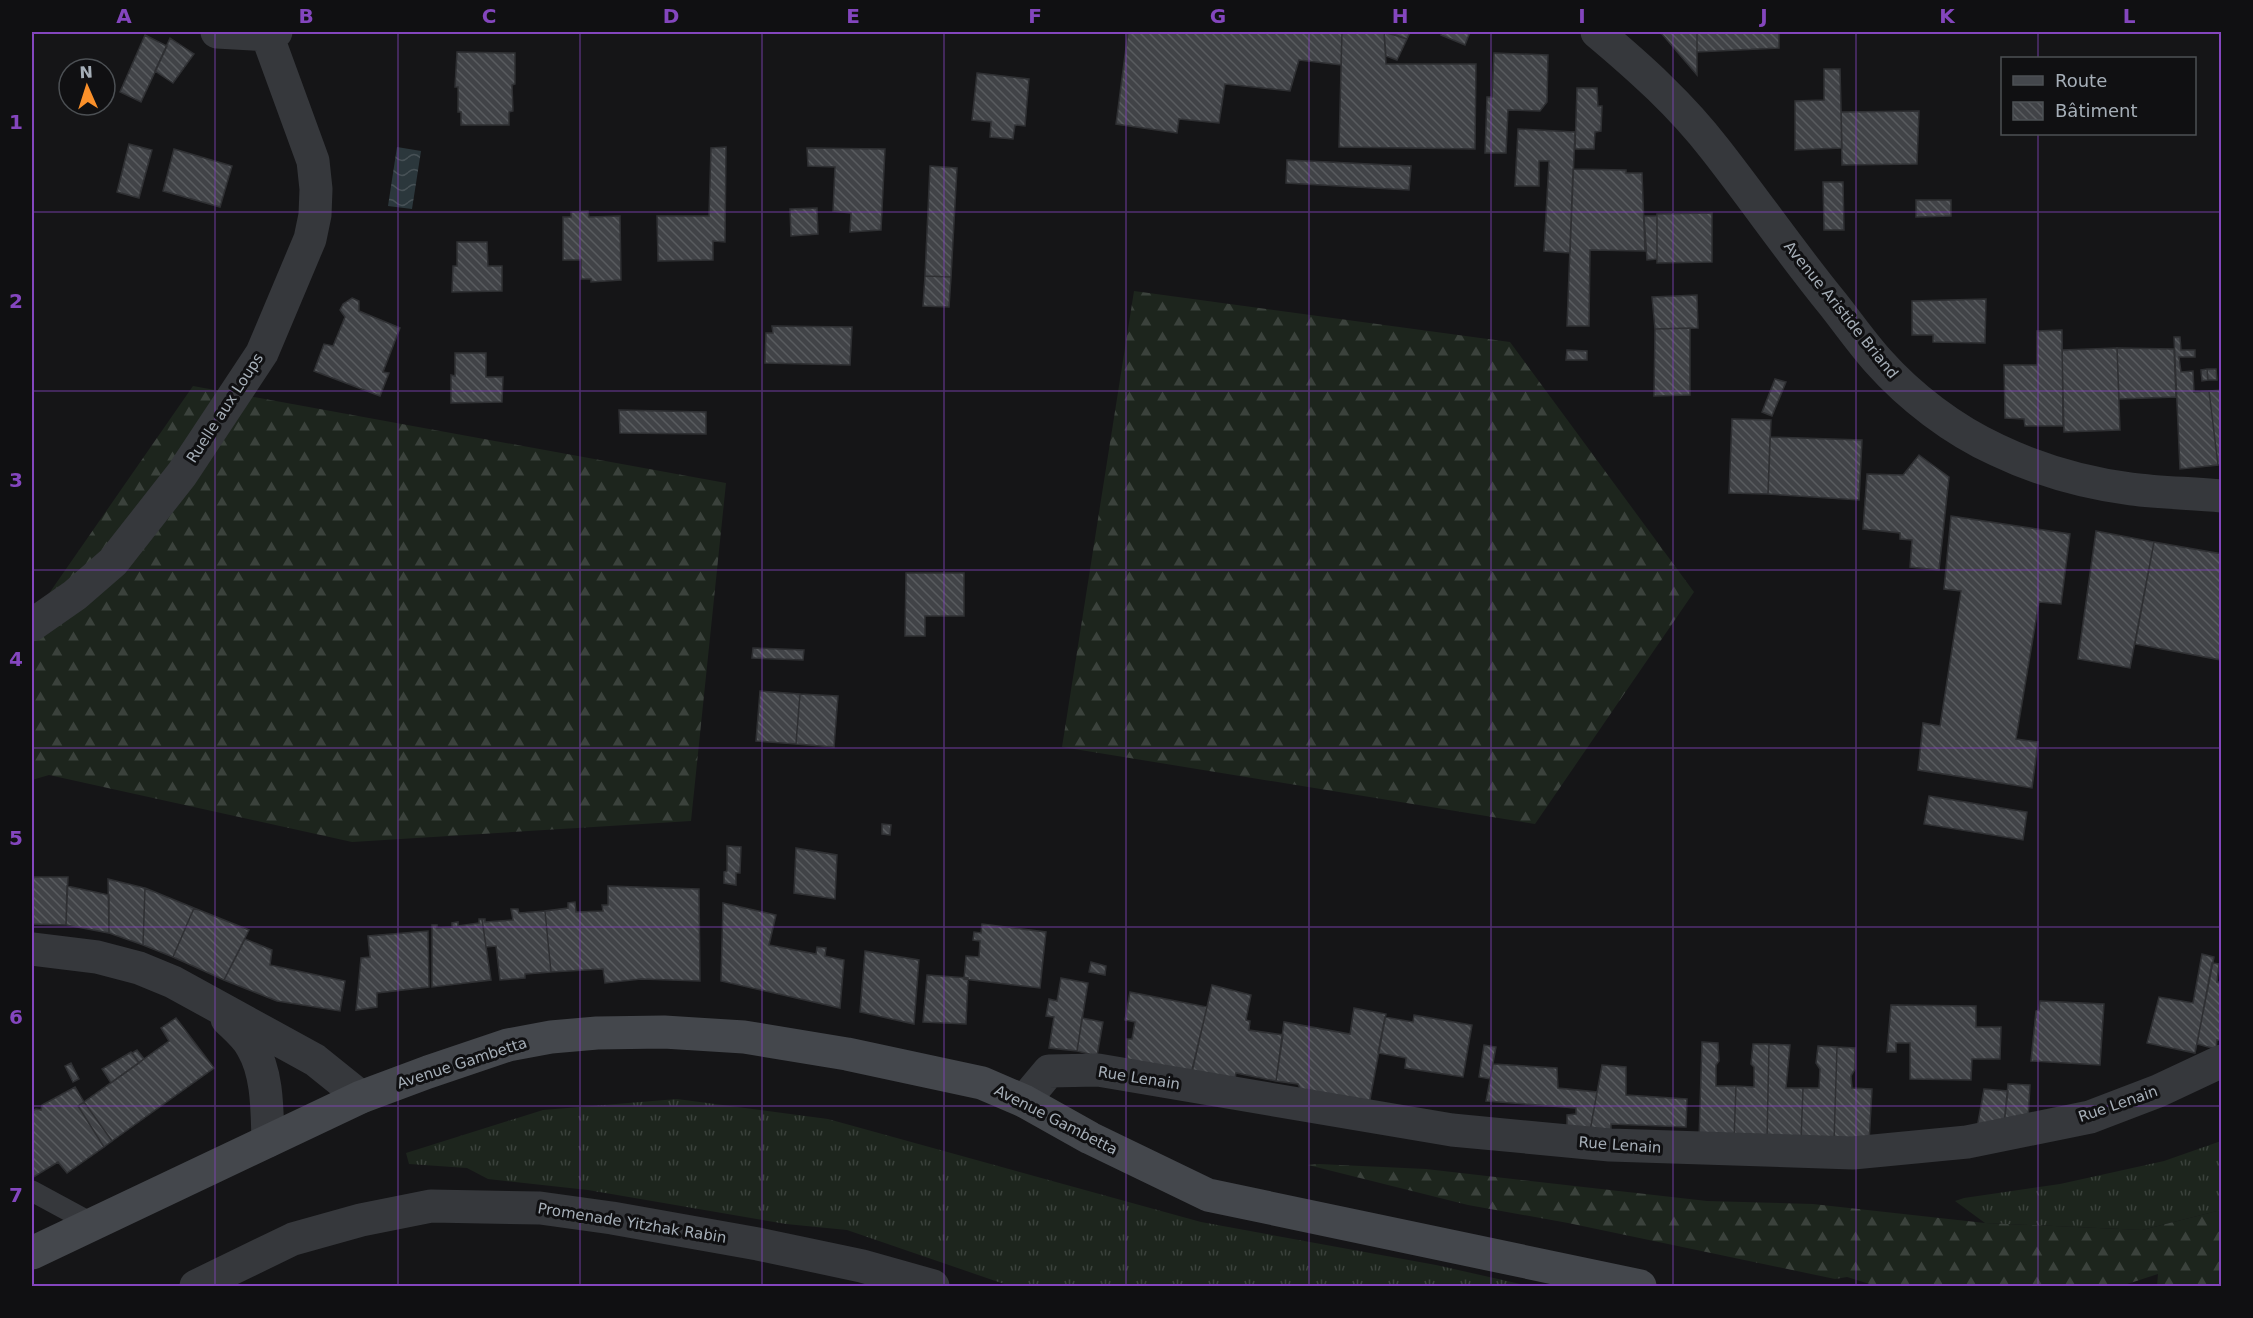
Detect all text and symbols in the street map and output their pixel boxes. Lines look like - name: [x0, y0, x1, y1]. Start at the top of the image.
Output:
- text: A: [116, 4, 132, 28]
- text: B: [298, 4, 314, 28]
- text: C: [482, 4, 496, 28]
- text: D: [663, 4, 679, 28]
- text: E: [846, 4, 860, 28]
- text: F: [1028, 4, 1042, 28]
- text: G: [1210, 4, 1226, 28]
- text: H: [1392, 4, 1408, 28]
- text: I: [1578, 4, 1586, 28]
- text: J: [1758, 4, 1768, 28]
- text: K: [1939, 4, 1956, 28]
- text: L: [2123, 4, 2136, 28]
- north arrow: [57, 57, 117, 117]
- legend: [2001, 57, 2196, 135]
- text: N: [79, 63, 93, 82]
- text: Route: [2055, 70, 2107, 91]
- text: Bâtiment: [2055, 100, 2138, 121]
- text: 1: [9, 110, 23, 134]
- street label: Avenue Aristide Briand: [1780, 238, 1902, 382]
- text: 2: [9, 289, 23, 313]
- street label: Ruelle aux Loups: [183, 350, 267, 466]
- text: 3: [9, 468, 23, 492]
- text: 4: [9, 647, 23, 671]
- text: 5: [9, 826, 23, 850]
- text: 6: [9, 1005, 23, 1029]
- street label: Avenue Gambetta: [395, 1033, 529, 1093]
- street label: Rue Lenain: [1097, 1063, 1181, 1093]
- street label: Avenue Gambetta: [991, 1081, 1121, 1159]
- street label: Rue Lenain: [2076, 1082, 2160, 1126]
- street label: Rue Lenain: [1578, 1133, 1662, 1157]
- text: 7: [9, 1183, 23, 1207]
- street label: Promenade Yitzhak Rabin: [536, 1199, 728, 1247]

